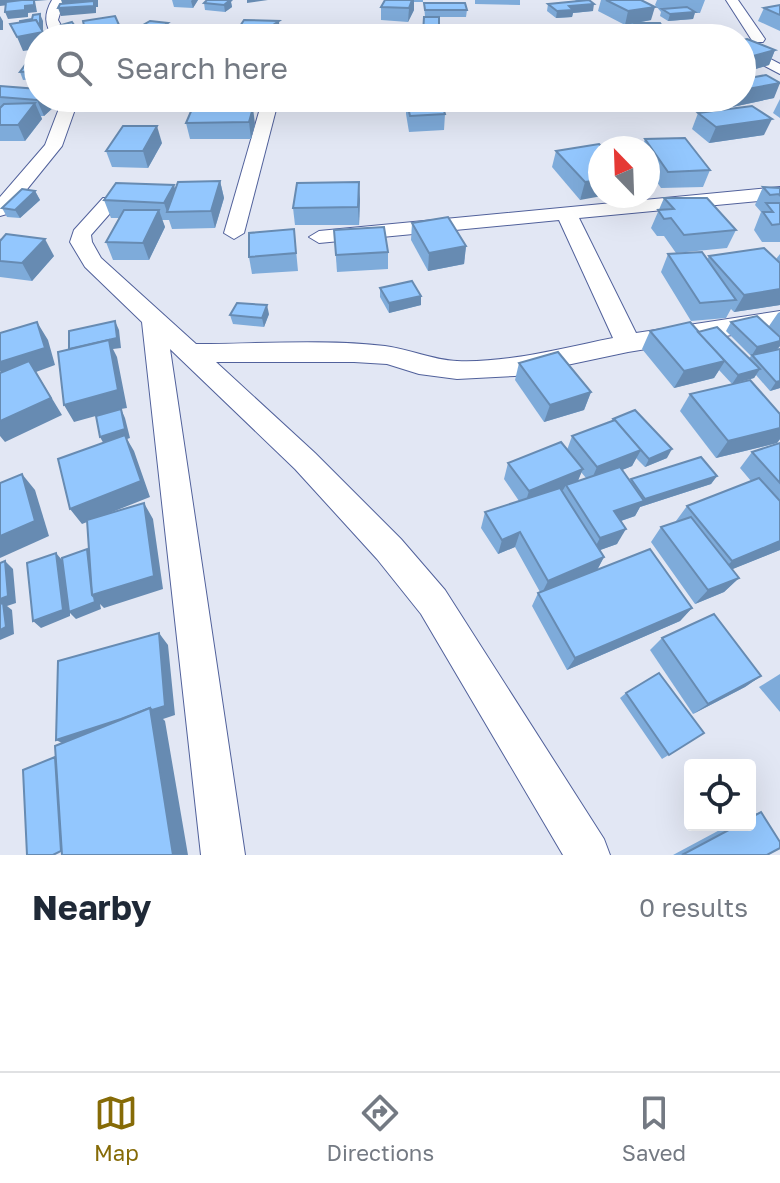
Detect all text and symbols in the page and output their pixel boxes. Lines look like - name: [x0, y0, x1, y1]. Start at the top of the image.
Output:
- search box: [24, 24, 756, 112]
- icon: search: [52, 46, 96, 90]
- text: Search here: [116, 50, 288, 86]
- north arrow: [588, 136, 660, 208]
- map controls: [684, 759, 756, 831]
- button: locate: [684, 759, 756, 831]
- text: Nearby: [32, 887, 152, 927]
- text: 0 results: [639, 892, 748, 923]
- tab: Map: [94, 1091, 139, 1166]
- tab: Directions: [327, 1091, 434, 1166]
- tab: Saved: [622, 1091, 686, 1166]

